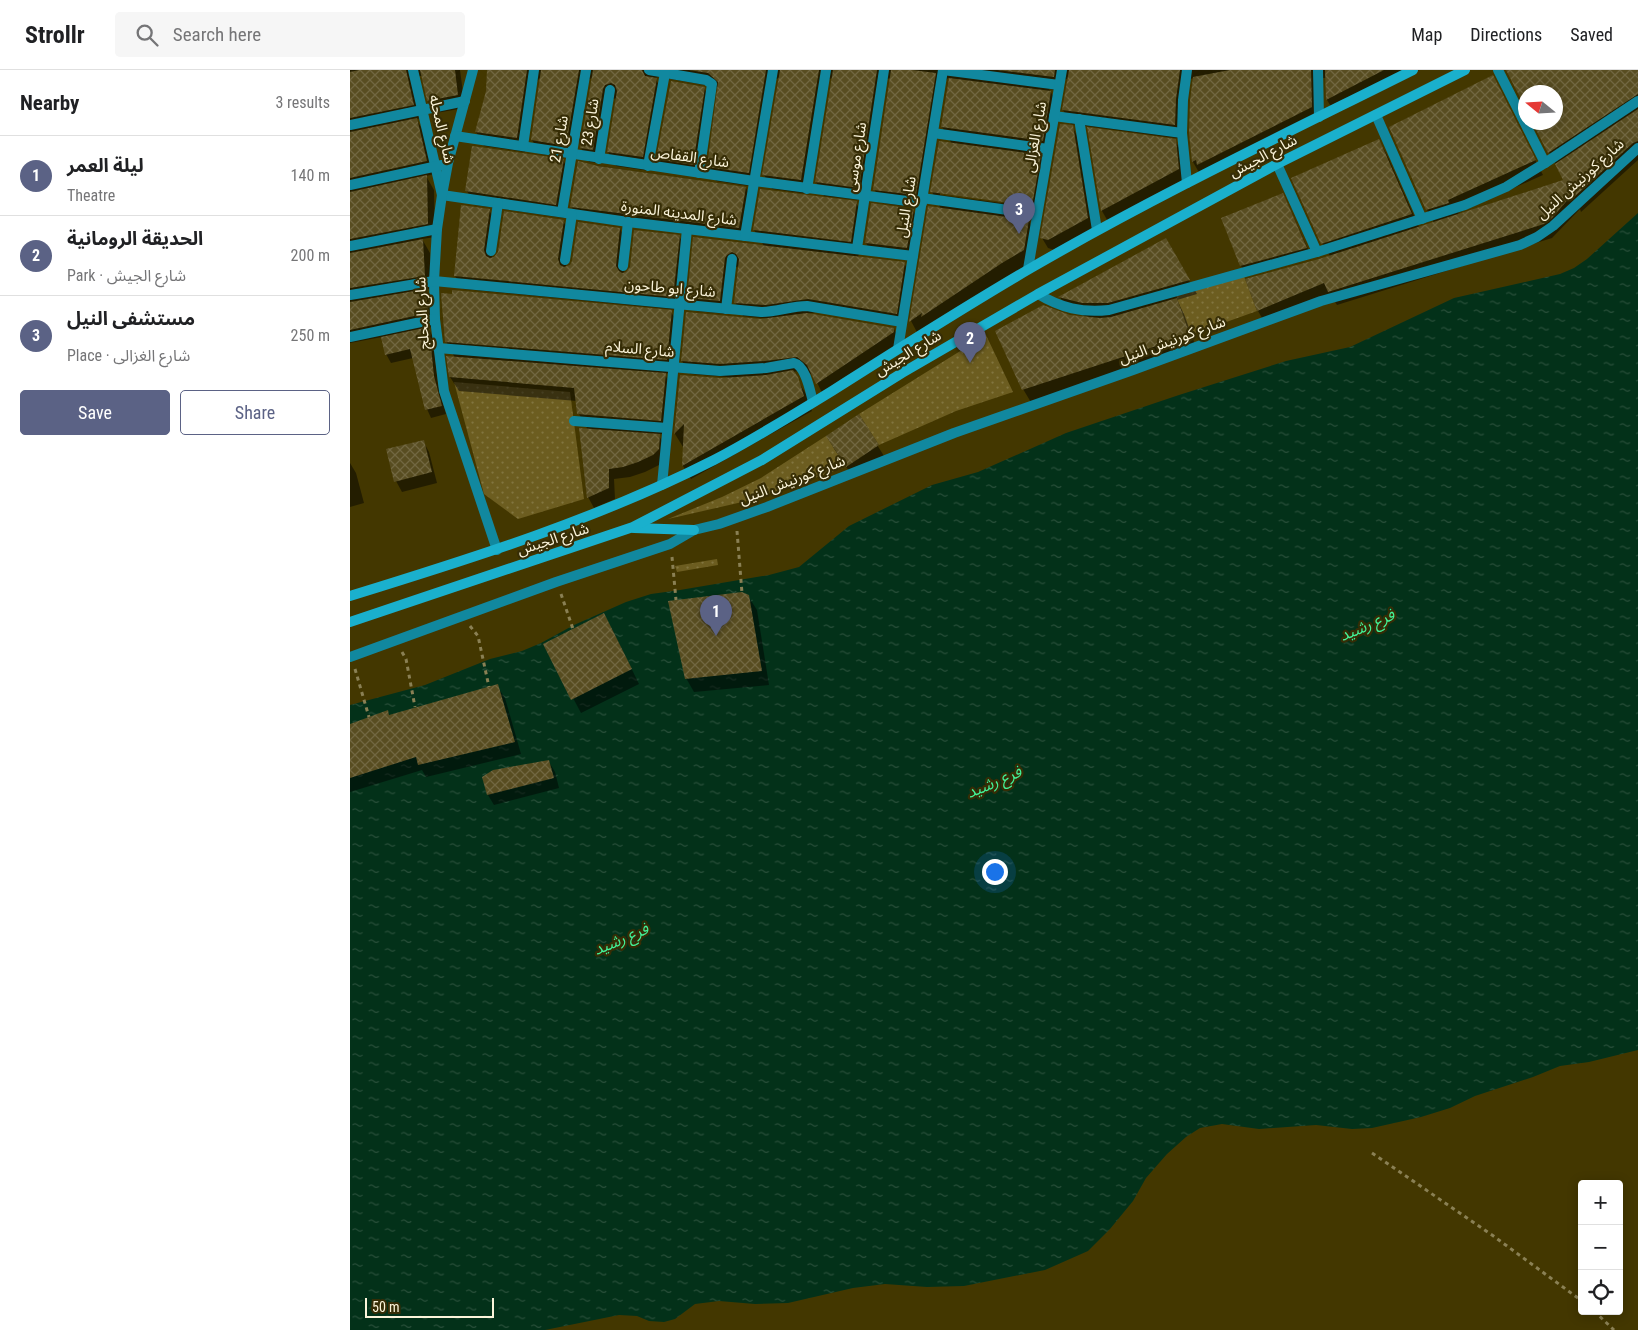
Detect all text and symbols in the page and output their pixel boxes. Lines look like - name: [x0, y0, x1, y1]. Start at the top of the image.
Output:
- search box: [115, 12, 465, 57]
- text: Strollr: [25, 21, 85, 49]
- icon: search: [133, 21, 161, 49]
- text: Search here: [173, 23, 261, 46]
- text: Map: [1411, 24, 1442, 45]
- text: Directions: [1470, 24, 1542, 45]
- text: Saved: [1570, 24, 1613, 45]
- north arrow: [1518, 85, 1563, 130]
- text: Nearby: [20, 91, 79, 115]
- text: 3 results: [275, 93, 330, 112]
- street label: شارع المحله: [422, 93, 459, 166]
- street label: شارع 23: [577, 97, 606, 147]
- street label: شارع الغزالى: [1020, 100, 1053, 175]
- street label: شارع 21: [546, 114, 575, 164]
- street label: شارع موسى: [842, 121, 873, 194]
- street label: شارع الجيش: [1226, 130, 1302, 184]
- street label: شارع كورنيش النيل: [1532, 135, 1630, 225]
- street label: شارع القفاص: [649, 143, 731, 174]
- text: ليلة العمر: [67, 154, 144, 177]
- text: 1: [32, 166, 40, 185]
- text: 140 m: [291, 166, 330, 185]
- street label: شارع النيل: [892, 175, 923, 239]
- text: Theatre: [67, 186, 115, 205]
- pin: 3: [1003, 193, 1035, 234]
- street label: شارع المدينه المنورة: [620, 197, 738, 232]
- text: الحديقة الرومانية: [67, 227, 203, 250]
- text: 2: [32, 246, 40, 265]
- text: 200 m: [291, 246, 330, 265]
- text: Park · شارع الجيش: [67, 266, 186, 285]
- street label: شارع ابو طاحون: [623, 275, 717, 304]
- street label: شارع المحلج: [411, 276, 436, 350]
- text: مستشفى النيل: [67, 307, 195, 330]
- street label: شارع كورنيش النيل: [1116, 312, 1229, 370]
- pin: 2: [954, 322, 986, 363]
- text: 3: [32, 326, 40, 345]
- text: 250 m: [291, 326, 330, 345]
- street label: شارع الجيش: [872, 326, 946, 382]
- street label: شارع السلام: [605, 337, 675, 364]
- text: Place · شارع الغزالى: [67, 346, 190, 365]
- button: Save: [20, 390, 170, 435]
- button: Share: [180, 390, 330, 435]
- street label: شارع كورنيش النيل: [736, 451, 849, 511]
- street label: شارع الجيش: [515, 519, 592, 562]
- pin: 1: [700, 595, 732, 636]
- water label: فرع رشيد: [1337, 605, 1399, 648]
- water label: فرع رشيد: [964, 762, 1026, 805]
- your location: [982, 859, 1008, 885]
- water label: فرع رشيد: [591, 919, 653, 962]
- map controls: [1578, 1180, 1623, 1315]
- button: +: [1578, 1180, 1623, 1225]
- button: −: [1578, 1225, 1623, 1270]
- button: locate: [1578, 1270, 1623, 1315]
- scale bar: [365, 1295, 494, 1318]
- text: 50 m: [372, 1299, 400, 1315]

